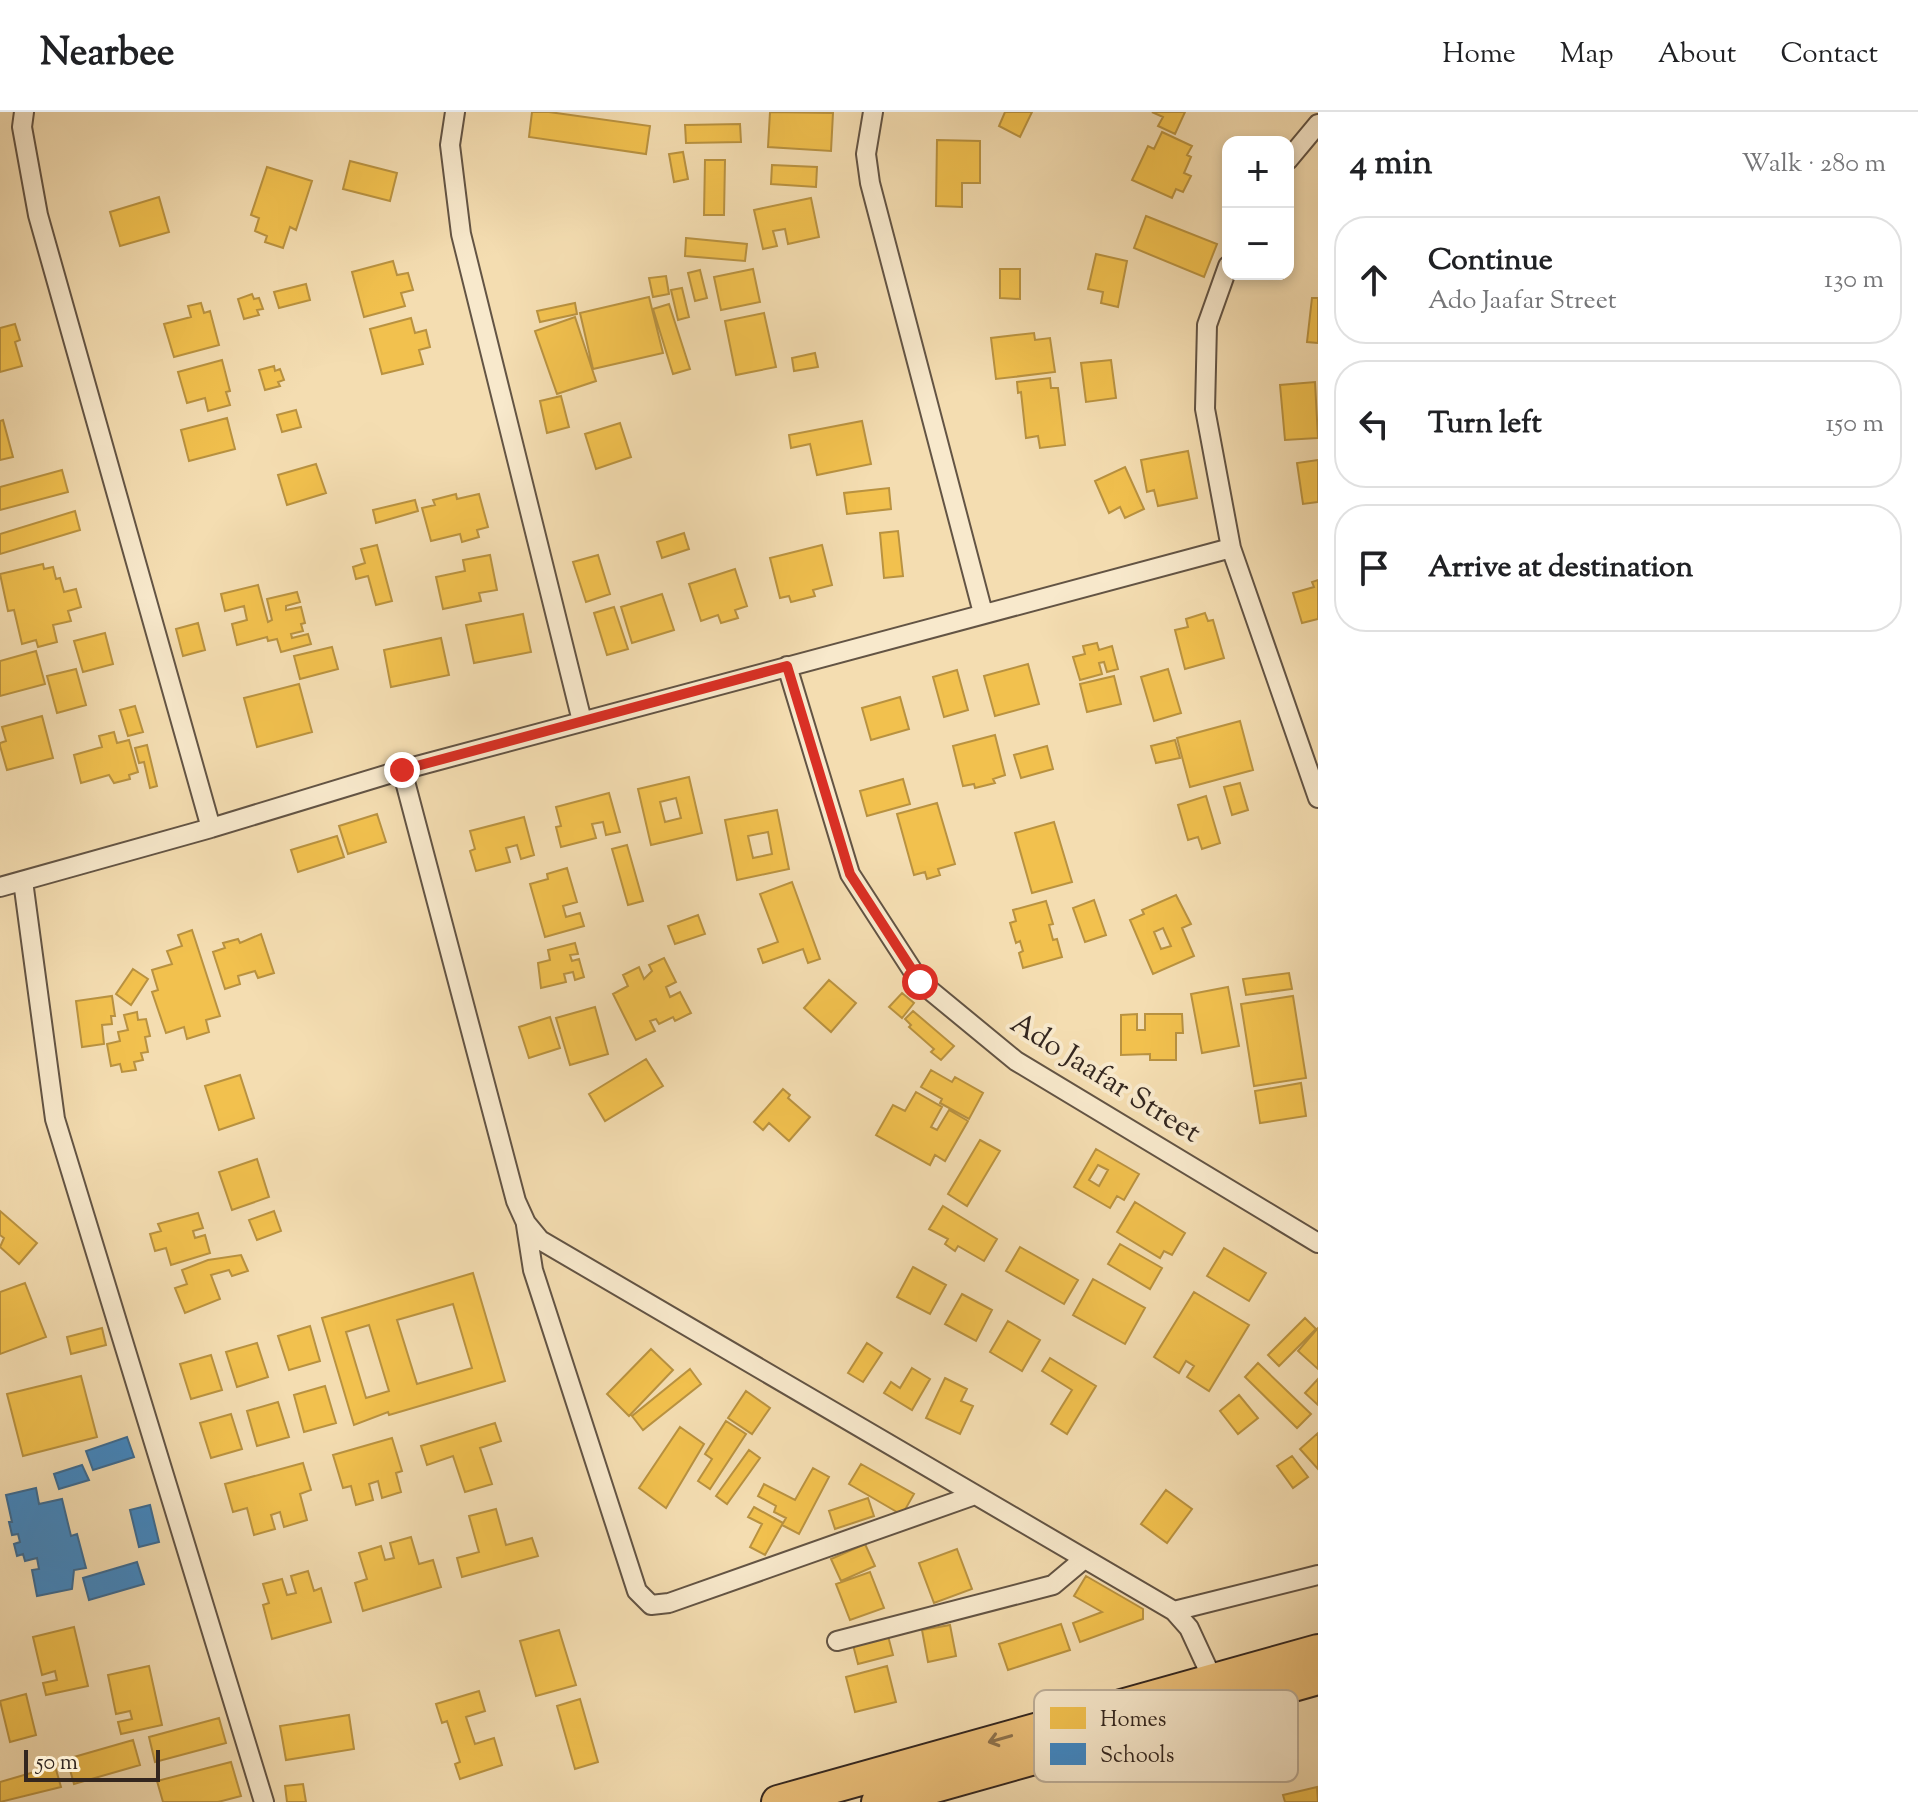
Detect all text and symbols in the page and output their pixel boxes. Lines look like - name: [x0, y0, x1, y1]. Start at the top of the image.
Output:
- text: Nearbee: [40, 28, 175, 82]
- text: Home: [1442, 35, 1516, 75]
- text: Map: [1560, 35, 1614, 75]
- text: About: [1658, 35, 1736, 75]
- text: Contact: [1780, 35, 1878, 75]
- map controls: [1222, 136, 1294, 280]
- button: +: [1222, 136, 1294, 208]
- text: 4 min: [1350, 140, 1432, 189]
- text: Walk · 280 m: [1741, 146, 1886, 183]
- button: −: [1222, 208, 1294, 280]
- text: Continue: [1428, 240, 1553, 283]
- icon: ahead: [1352, 258, 1396, 302]
- text: 130 m: [1824, 262, 1884, 299]
- text: Ado Jaafar Street: [1428, 283, 1617, 320]
- icon: left: [1352, 402, 1396, 446]
- text: Turn left: [1428, 403, 1542, 446]
- text: 150 m: [1825, 406, 1884, 443]
- icon: arrive: [1352, 546, 1396, 590]
- text: Arrive at destination: [1428, 547, 1693, 590]
- route end: [384, 752, 420, 788]
- route start: [902, 964, 938, 1000]
- street label: Ado Jaafar Street: [1001, 1003, 1209, 1155]
- legend: [1034, 1690, 1298, 1782]
- text: Homes: [1100, 1705, 1166, 1737]
- one-way arrow: [988, 1733, 1014, 1748]
- text: Schools: [1100, 1741, 1174, 1773]
- scale bar: [24, 1746, 160, 1782]
- text: 50 m: [36, 1748, 78, 1780]

